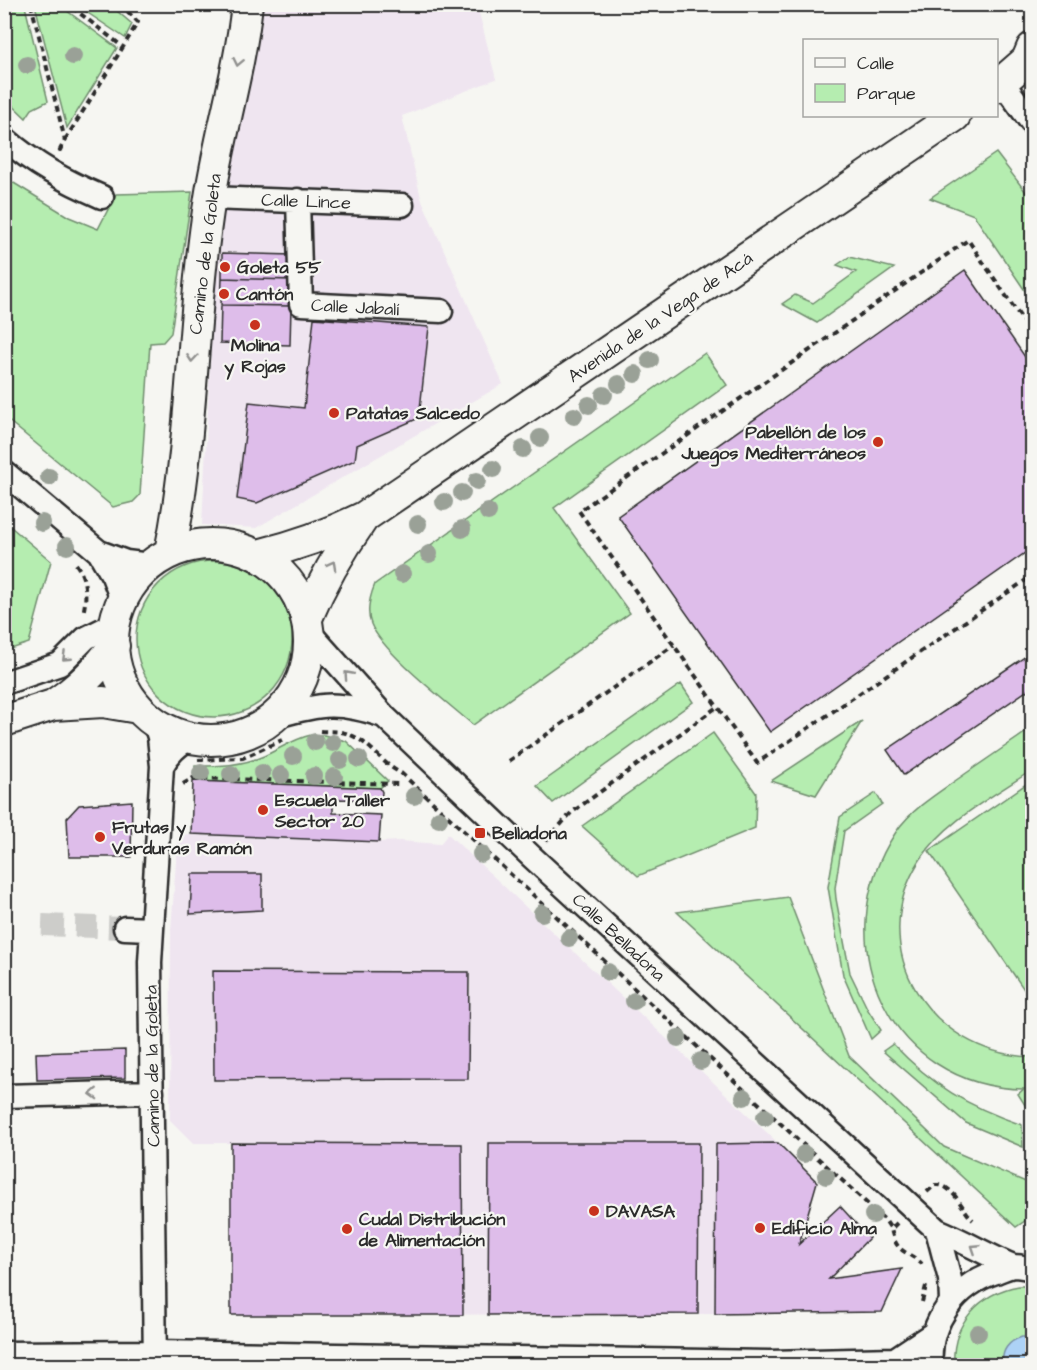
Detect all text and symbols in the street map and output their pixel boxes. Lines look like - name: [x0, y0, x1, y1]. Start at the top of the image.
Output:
- legend: [803, 39, 998, 117]
- text: Calle: [857, 51, 895, 76]
- one-way arrow: [232, 57, 245, 67]
- text: Parque: [857, 81, 916, 106]
- street label: Camino de la Goleta: [183, 172, 228, 336]
- street label: Calle Lince: [261, 187, 352, 216]
- street label: Avenida de la Vega de Acá: [563, 246, 758, 390]
- place label: Goleta 55: [237, 255, 322, 280]
- marker: Goleta 55: [218, 260, 232, 274]
- place label: Cantón: [236, 282, 293, 307]
- marker: Cantón: [217, 287, 231, 301]
- street label: Calle Jabalí: [310, 293, 400, 322]
- marker: Molina y Rojas: [248, 318, 262, 332]
- place label: Molina y Rojas: [224, 333, 286, 380]
- one-way arrow: [186, 354, 199, 363]
- place label: Patatas Salcedo: [346, 401, 481, 426]
- marker: Patatas Salcedo: [327, 406, 341, 420]
- place label: Pabellón de los Juegos Mediterráneos: [680, 420, 866, 467]
- marker: Pabellón de los Juegos Mediterráneos: [871, 435, 885, 449]
- one-way arrow: [324, 561, 336, 572]
- one-way arrow: [63, 650, 73, 661]
- one-way arrow: [344, 671, 355, 682]
- place label: Escuela Taller Sector 20: [274, 788, 390, 834]
- marker: Escuela Taller Sector 20: [256, 803, 270, 817]
- place label: Frutas y Verduras Ramón: [111, 815, 252, 861]
- place label: Belladona: [492, 821, 568, 846]
- marker: Belladona: [473, 826, 487, 840]
- marker: Frutas y Verduras Ramón: [93, 830, 107, 844]
- street label: Calle Belladona: [566, 888, 671, 987]
- street label: Camino de la Goleta: [139, 985, 166, 1147]
- one-way arrow: [89, 1087, 98, 1100]
- place label: DAVASA: [606, 1199, 676, 1224]
- marker: DAVASA: [587, 1204, 601, 1218]
- place label: Cudal Distribución de Alimentación: [358, 1207, 505, 1253]
- place label: Edificio Alma: [772, 1216, 878, 1241]
- marker: Edificio Alma: [753, 1221, 767, 1235]
- marker: Cudal Distribución de Alimentación: [340, 1222, 354, 1236]
- one-way arrow: [971, 1244, 982, 1255]

